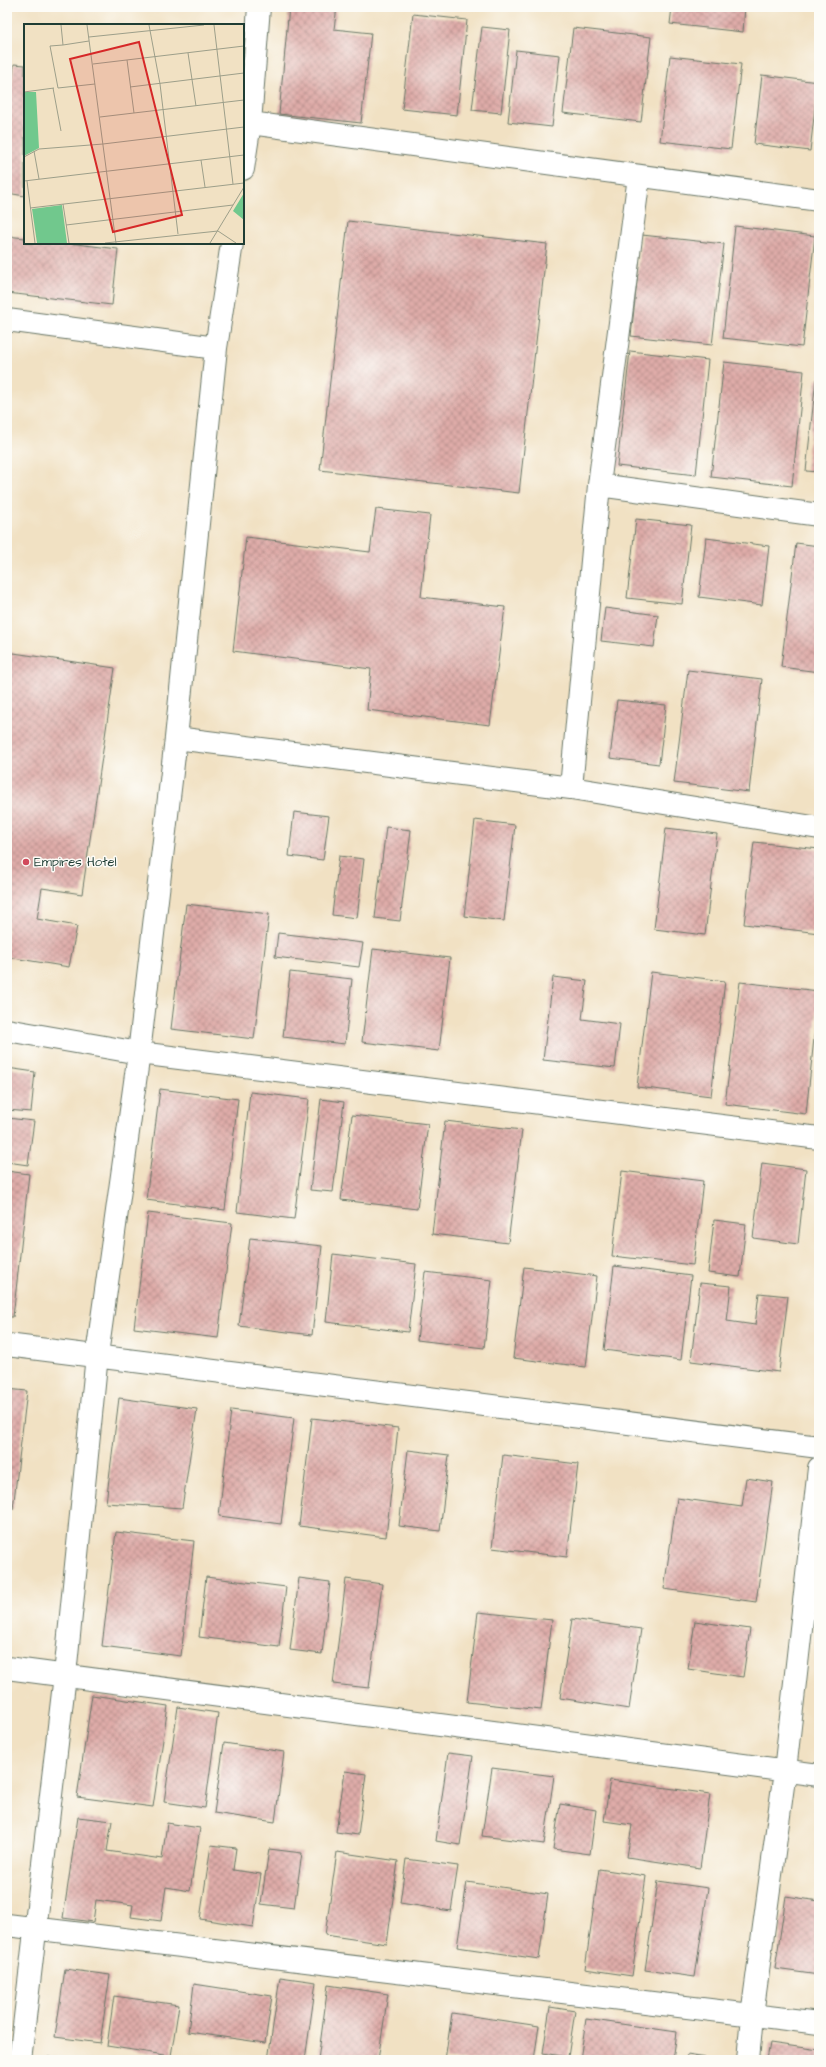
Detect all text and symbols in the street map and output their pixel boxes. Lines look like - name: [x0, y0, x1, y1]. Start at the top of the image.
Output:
- inset map: [24, 24, 244, 244]
- place label: Empires Hotel: [34, 853, 116, 871]
- marker: Empires Hotel: [21, 857, 31, 867]

